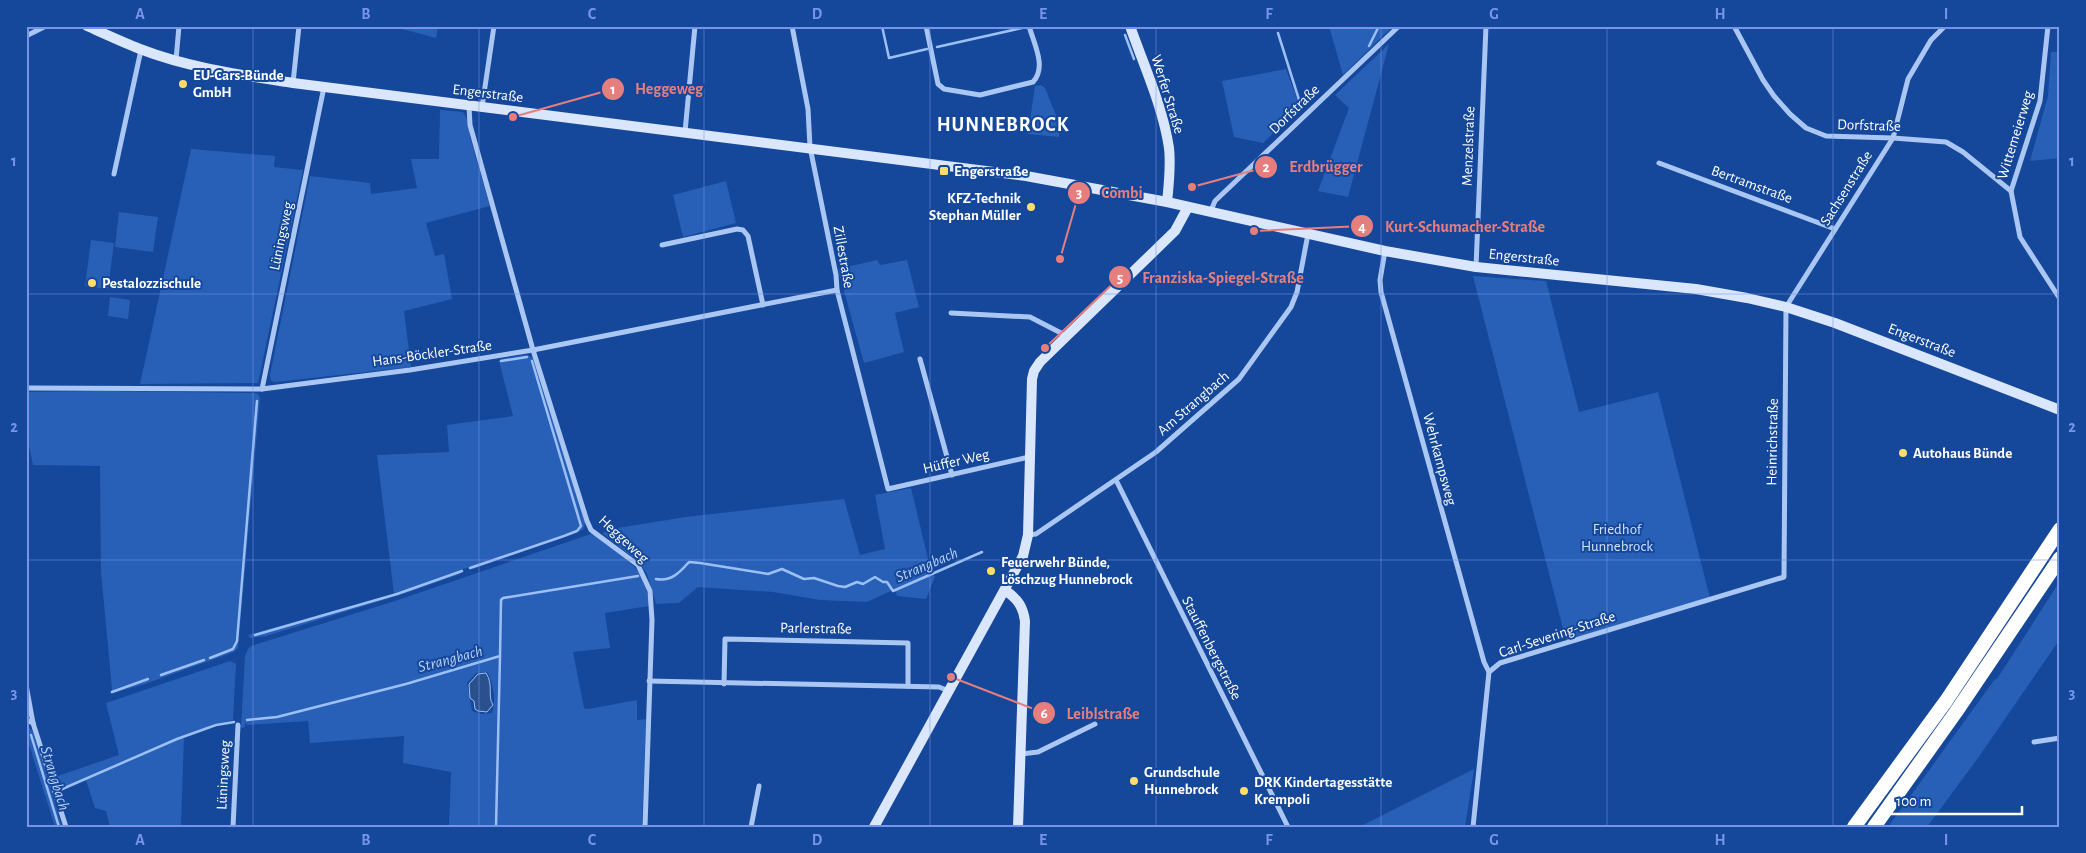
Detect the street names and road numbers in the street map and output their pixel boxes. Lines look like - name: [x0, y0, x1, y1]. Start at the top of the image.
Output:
- street label: Werfer Straße: [1148, 53, 1187, 135]
- street label: Engerstraße: [452, 82, 524, 105]
- street label: Dorfstraße: [1266, 82, 1322, 137]
- street label: Wittemeierweg: [1995, 88, 2036, 181]
- street label: Menzelstraße: [1460, 106, 1477, 186]
- street label: Dorfstraße: [1837, 117, 1901, 134]
- street label: Sachsenstraße: [1818, 148, 1875, 228]
- street label: Bertramstraße: [1709, 163, 1794, 206]
- street label: Lüningsweg: [267, 200, 296, 272]
- street label: Zillestraße: [831, 225, 856, 290]
- street label: Engerstraße: [1488, 246, 1560, 269]
- street label: Engerstraße: [1886, 321, 1958, 360]
- street label: Hans-Böckler-Straße: [371, 338, 493, 369]
- street label: Am Strangbach: [1155, 368, 1232, 438]
- street label: Heinrichstraße: [1764, 398, 1781, 486]
- street label: Wehrkampsweg: [1420, 411, 1459, 507]
- street label: Hüffer Weg: [922, 446, 991, 476]
- street label: Heggeweg: [596, 513, 652, 567]
- street label: Stauffenbergstraße: [1179, 594, 1244, 702]
- street label: Carl-Severing-Straße: [1497, 609, 1617, 660]
- street label: Parlerstraße: [780, 620, 852, 637]
- street label: Lüningsweg: [214, 739, 233, 810]

